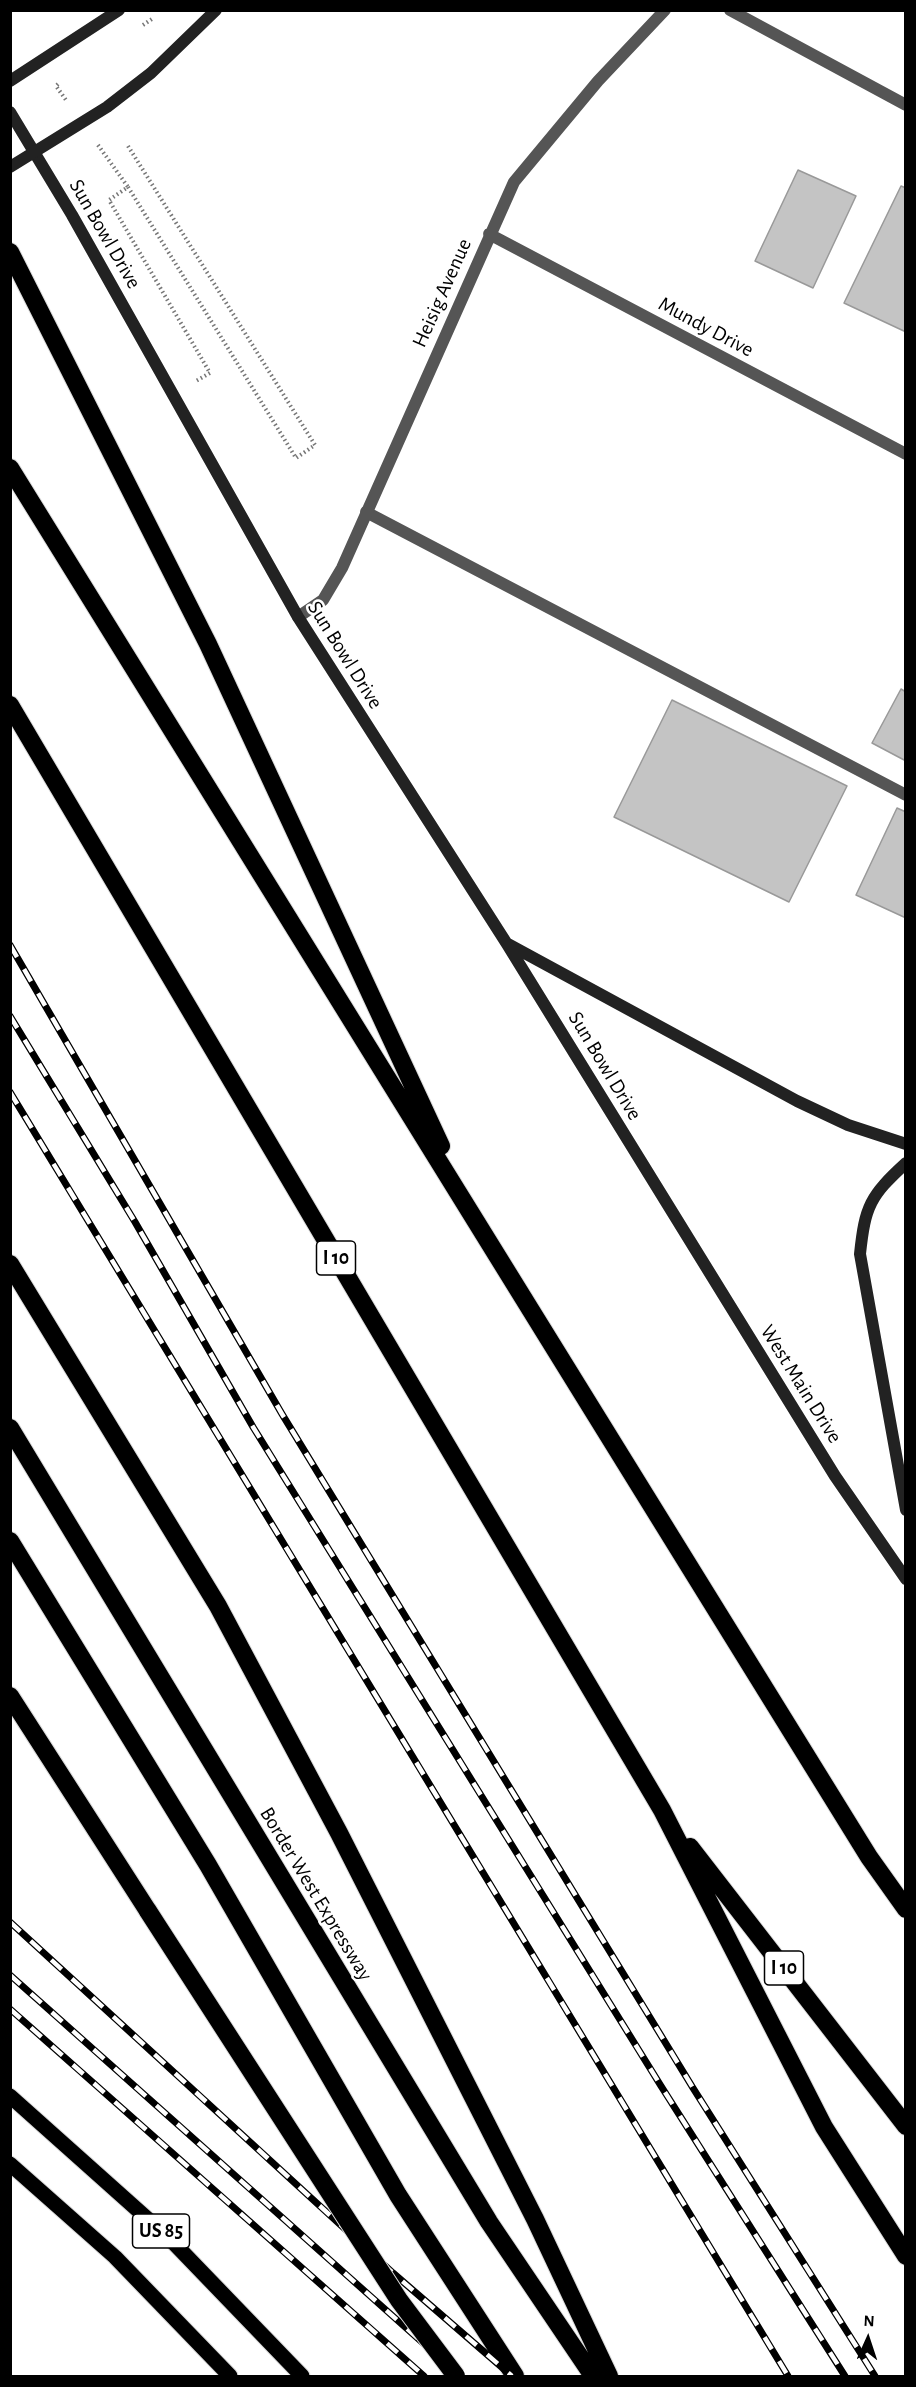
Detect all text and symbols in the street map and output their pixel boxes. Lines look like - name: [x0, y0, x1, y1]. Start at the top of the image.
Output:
- street label: Sun Bowl Drive: [64, 175, 146, 293]
- street label: Heisig Avenue: [407, 235, 477, 351]
- street label: Mundy Drive: [654, 291, 758, 363]
- street label: Sun Bowl Drive: [302, 596, 388, 714]
- street label: Sun Bowl Drive: [563, 1007, 647, 1125]
- road number: I 10: [316, 1241, 356, 1275]
- street label: West Main Drive: [755, 1320, 847, 1448]
- street label: Border West Expressway: [254, 1803, 378, 1985]
- road number: I 10: [764, 1951, 804, 1985]
- road number: US 85: [132, 2214, 190, 2248]
- north arrow: [838, 2309, 898, 2369]
- text: N: [863, 2313, 875, 2329]

